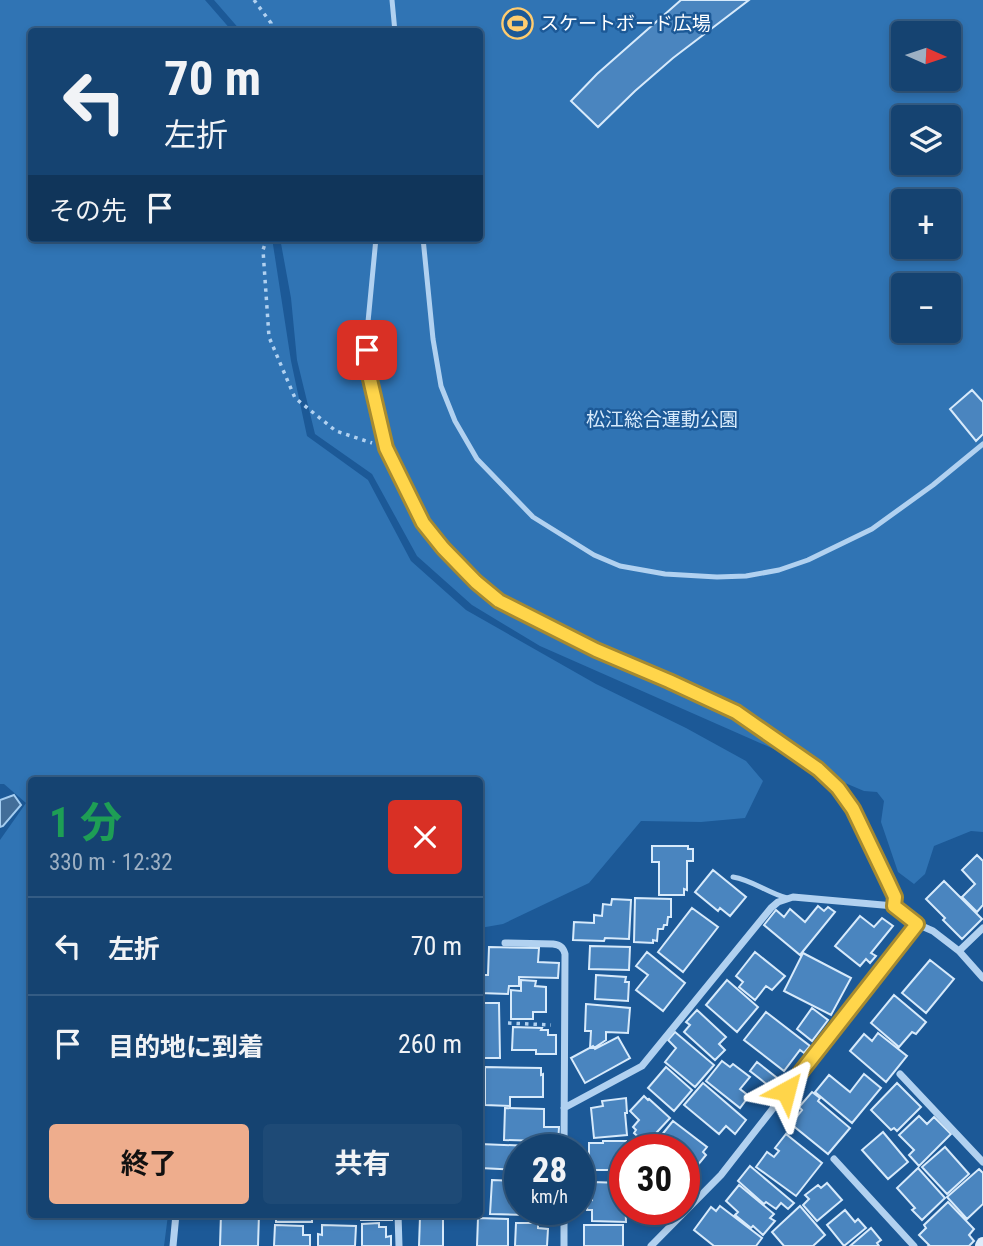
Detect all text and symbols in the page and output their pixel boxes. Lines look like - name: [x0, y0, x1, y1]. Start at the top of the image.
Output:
- sports icon: スケートボード広場: [500, 6, 534, 40]
- place label: スケートボード広場: [540, 12, 711, 35]
- north arrow: [891, 21, 961, 91]
- map controls: [891, 21, 961, 343]
- text: 70 m: [164, 50, 261, 107]
- icon: left: [49, 56, 140, 147]
- button: layers: [891, 105, 961, 175]
- text: 左折: [164, 116, 228, 154]
- icon: arrive: [141, 189, 179, 227]
- button: +: [891, 189, 961, 259]
- text: その先: [49, 196, 127, 226]
- button: −: [891, 273, 961, 343]
- pin: [337, 320, 397, 380]
- icon: arrive: [348, 331, 386, 369]
- park label: 松江総合運動公園: [586, 408, 738, 431]
- text: 1 分: [49, 798, 122, 847]
- button: close: [388, 800, 462, 874]
- text: 330 m · 12:32: [49, 849, 173, 876]
- icon: left: [49, 927, 87, 965]
- text: 70 m: [411, 931, 462, 961]
- text: 左折: [108, 934, 160, 964]
- icon: arrive: [49, 1025, 87, 1063]
- text: 260 m: [398, 1029, 462, 1059]
- text: 目的地に到着: [108, 1032, 264, 1062]
- position arrow: [749, 1054, 823, 1128]
- button: 終了: [49, 1124, 249, 1204]
- button: 共有: [263, 1124, 462, 1204]
- speed limit sign: 30: [609, 1134, 700, 1225]
- text: 28: [532, 1150, 567, 1191]
- text: km/h: [531, 1186, 568, 1207]

